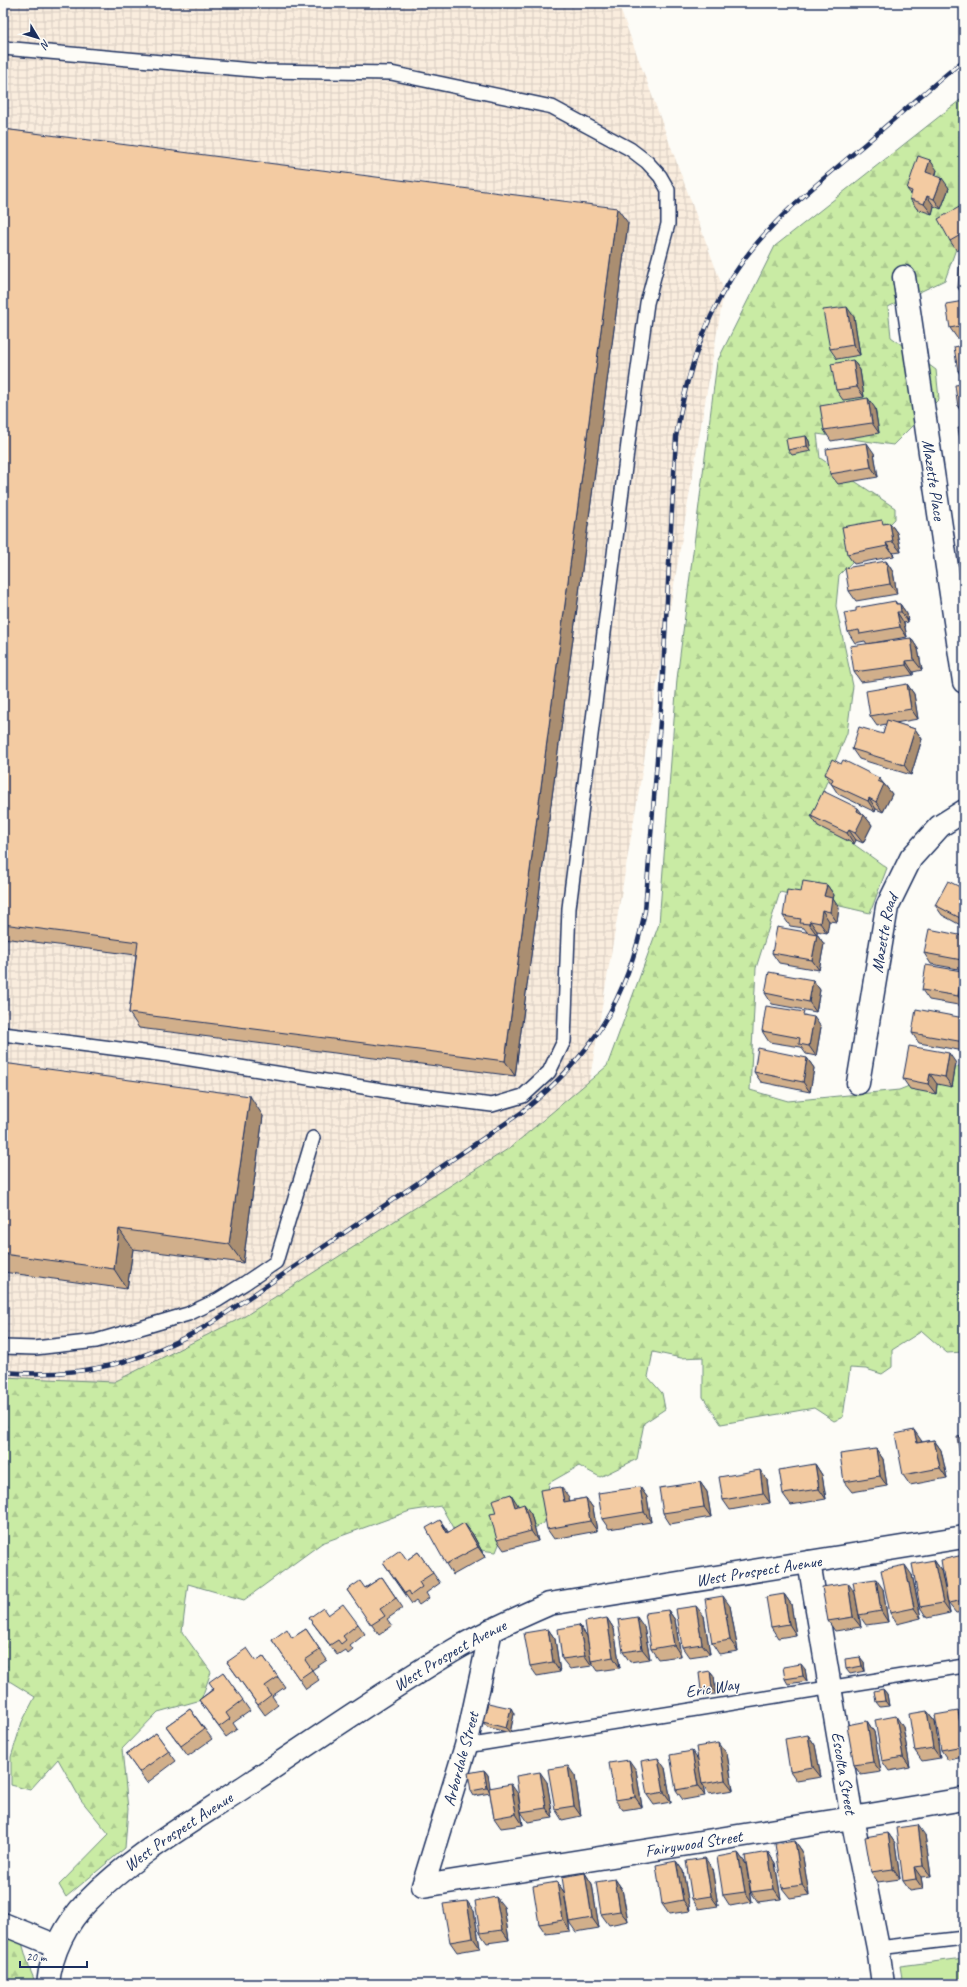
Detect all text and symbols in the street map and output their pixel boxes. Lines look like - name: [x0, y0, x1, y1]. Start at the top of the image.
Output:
- north arrow: [18, 18, 58, 58]
- text: N: [37, 37, 53, 53]
- street label: Mazette Place: [918, 438, 951, 523]
- street label: Mazette Road: [866, 888, 903, 974]
- street label: West Prospect Avenue: [694, 1549, 824, 1591]
- street label: West Prospect Avenue: [389, 1614, 510, 1696]
- street label: Eric Way: [684, 1673, 741, 1703]
- street label: Arbordale Street: [438, 1707, 484, 1808]
- street label: Escolta Street: [827, 1730, 862, 1818]
- street label: West Prospect Avenue: [119, 1786, 238, 1876]
- street label: Fairywood Street: [643, 1825, 746, 1861]
- scale bar: [20, 1943, 87, 1969]
- text: 20 m: [26, 1949, 48, 1965]

